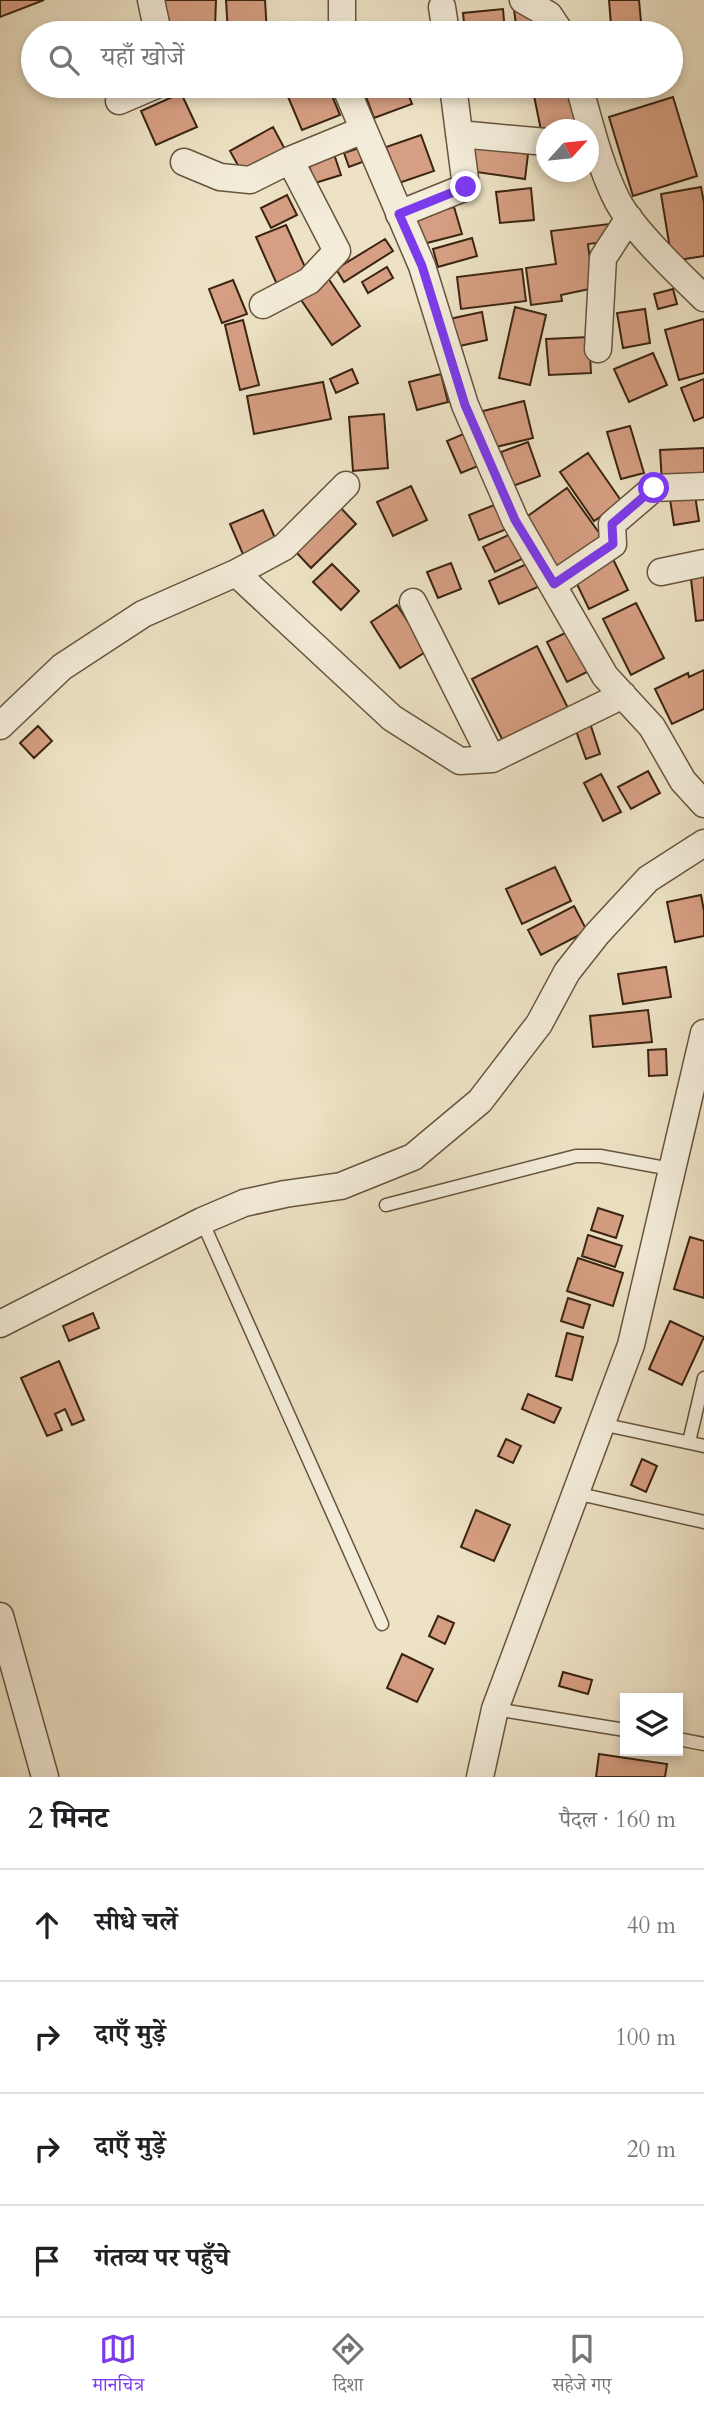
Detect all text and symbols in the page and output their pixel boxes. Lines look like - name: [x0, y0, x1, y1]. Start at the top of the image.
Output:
- search box: [21, 21, 683, 98]
- text: यहाँ खोजें: [101, 39, 184, 74]
- icon: search: [45, 41, 83, 79]
- north arrow: [536, 119, 599, 182]
- route end: [450, 171, 481, 202]
- route start: [638, 472, 669, 503]
- map controls: [620, 1693, 683, 1756]
- button: layers: [620, 1693, 683, 1756]
- text: 2 मिनट: [28, 1798, 108, 1839]
- text: पैदल · 160 m: [559, 1804, 676, 1835]
- text: सीधे चलें: [95, 1904, 177, 1939]
- icon: ahead: [28, 1906, 66, 1944]
- text: 40 m: [627, 1910, 676, 1941]
- text: दाएँ मुड़ें: [95, 2016, 166, 2051]
- icon: right: [28, 2018, 66, 2056]
- text: 100 m: [615, 2022, 676, 2053]
- text: दाएँ मुड़ें: [95, 2128, 166, 2163]
- icon: right: [28, 2130, 66, 2168]
- text: 20 m: [627, 2134, 676, 2165]
- text: गंतव्य पर पहुँचे: [95, 2240, 229, 2275]
- icon: arrive: [28, 2242, 66, 2280]
- tab: मानचित्र: [93, 2330, 144, 2403]
- tab: दिशा: [329, 2330, 367, 2403]
- tab: सहेजे गए: [552, 2330, 611, 2403]

